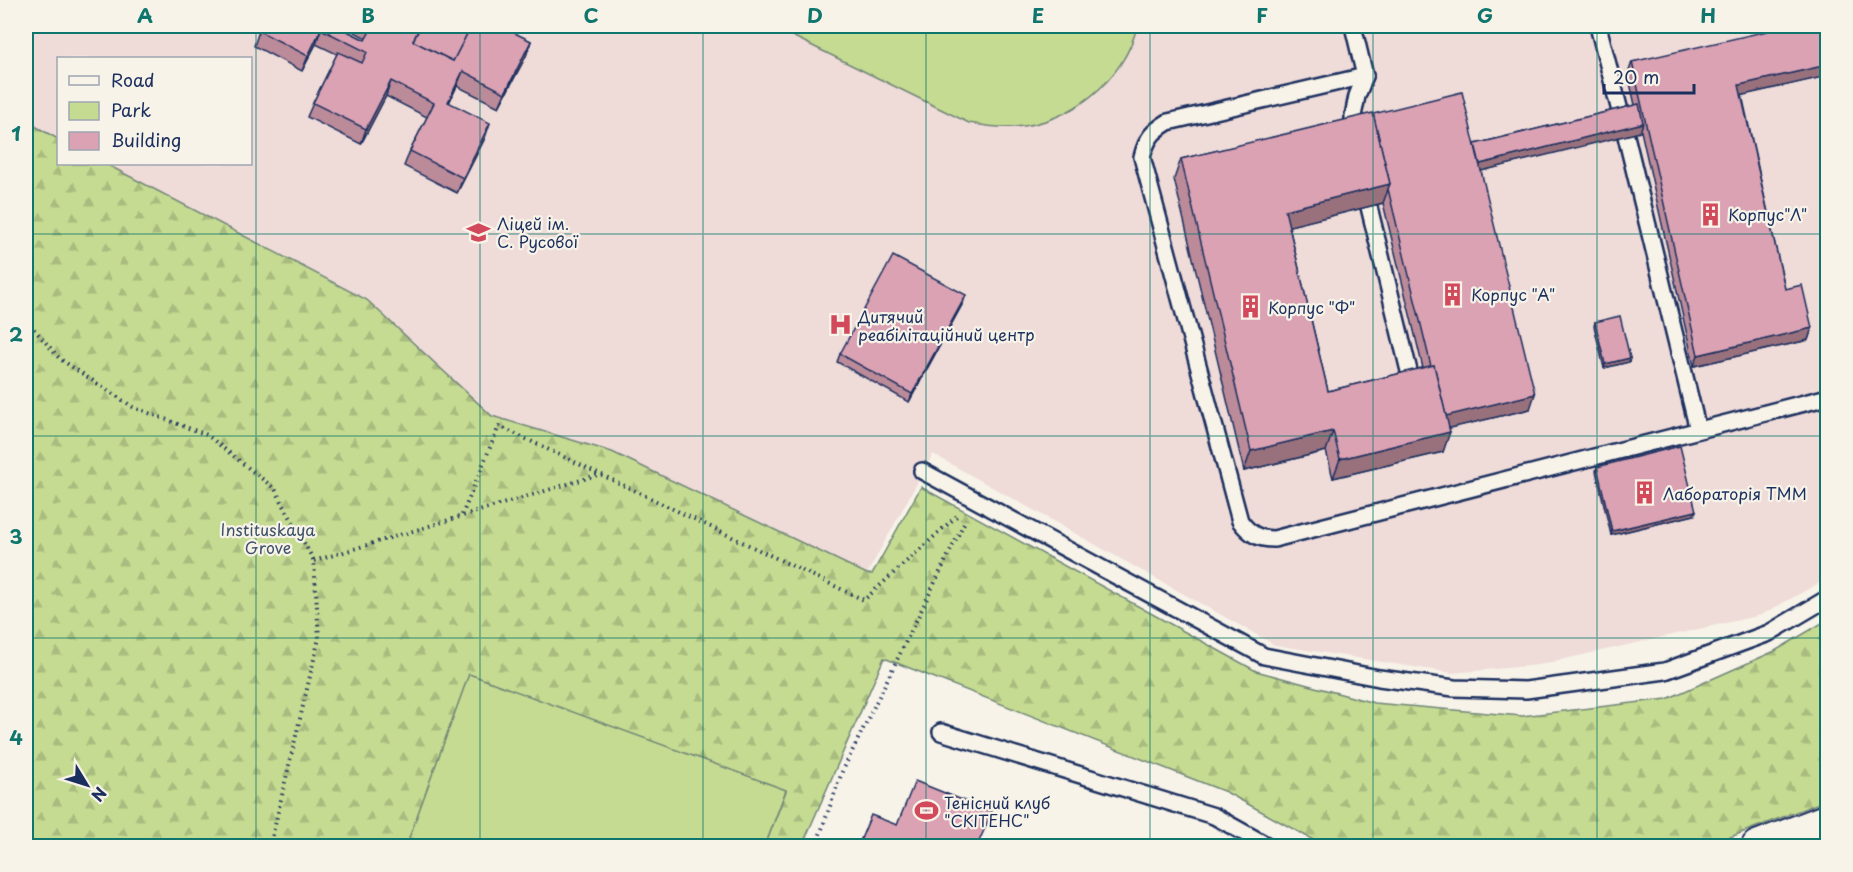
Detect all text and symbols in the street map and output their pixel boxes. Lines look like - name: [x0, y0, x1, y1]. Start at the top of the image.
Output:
- text: A: [137, 0, 153, 30]
- text: B: [361, 0, 375, 30]
- text: C: [583, 0, 599, 30]
- text: D: [807, 0, 823, 30]
- text: E: [1032, 0, 1044, 30]
- text: F: [1256, 0, 1268, 30]
- text: G: [1477, 0, 1493, 30]
- text: H: [1700, 0, 1716, 30]
- legend: [57, 57, 252, 165]
- scale bar: [1604, 57, 1694, 95]
- text: 20 m: [1613, 63, 1659, 90]
- text: Road: [111, 66, 155, 93]
- text: Park: [111, 96, 151, 123]
- text: 1: [11, 118, 21, 148]
- text: Building: [111, 126, 181, 153]
- building icon: Корпус"Л": [1697, 201, 1723, 227]
- place label: Корпус"Л": [1728, 202, 1807, 226]
- place label: Ліцей ім. С. Русової: [497, 211, 580, 253]
- school or university icon: Ліцей ім. С. Русової: [466, 219, 492, 245]
- building icon: Корпус "А": [1440, 281, 1466, 307]
- place label: Корпус "А": [1471, 282, 1555, 306]
- building icon: Корпус "Ф": [1237, 294, 1263, 320]
- place label: Корпус "Ф": [1268, 295, 1355, 319]
- place label: Дитячий реабілітаційний центр: [857, 304, 1035, 346]
- hospital icon: Дитячий реабілітаційний центр: [827, 312, 853, 338]
- text: 2: [9, 319, 23, 349]
- building icon: Лабораторія ТММ: [1632, 480, 1658, 506]
- place label: Лабораторія ТММ: [1663, 481, 1807, 505]
- park label: Іnstituskaya Grove: [221, 517, 315, 559]
- text: 3: [9, 521, 23, 551]
- text: 4: [9, 722, 23, 752]
- north arrow: [57, 755, 117, 815]
- text: N: [86, 782, 113, 807]
- place label: Тенісний клуб "СКІТЕНС": [944, 790, 1051, 832]
- sports icon: Тенісний клуб "СКІТЕНС": [913, 798, 939, 824]

